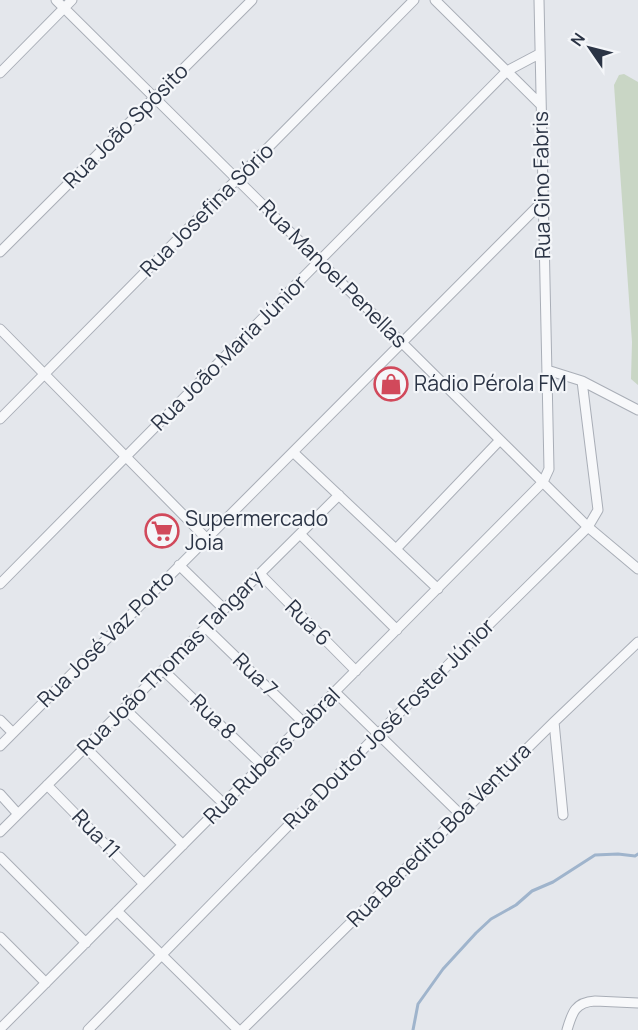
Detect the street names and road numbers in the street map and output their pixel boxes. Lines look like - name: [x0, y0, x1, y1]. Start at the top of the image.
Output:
- street label: Rua João Spósito: [57, 57, 194, 194]
- street label: Rua Gino Fabris: [526, 111, 556, 259]
- street label: Rua Josefina Sório: [133, 136, 279, 282]
- street label: Rua Manoel Penellas: [254, 193, 414, 353]
- street label: Rua João Maria Júnior: [144, 268, 312, 436]
- street label: Rua João Thomas Tangary: [70, 563, 268, 761]
- street label: Rua José Vaz Porto: [31, 564, 180, 713]
- street label: Rua 6: [279, 593, 338, 652]
- street label: Rua Doutor José Foster Júnior: [277, 611, 500, 835]
- street label: Rua 7: [227, 646, 284, 702]
- street label: Rua Rubens Cabral: [197, 681, 346, 830]
- street label: Rua 8: [185, 688, 243, 745]
- street label: Rua Benedito Boa Ventura: [340, 736, 536, 932]
- street label: Rua 11: [67, 803, 127, 864]

